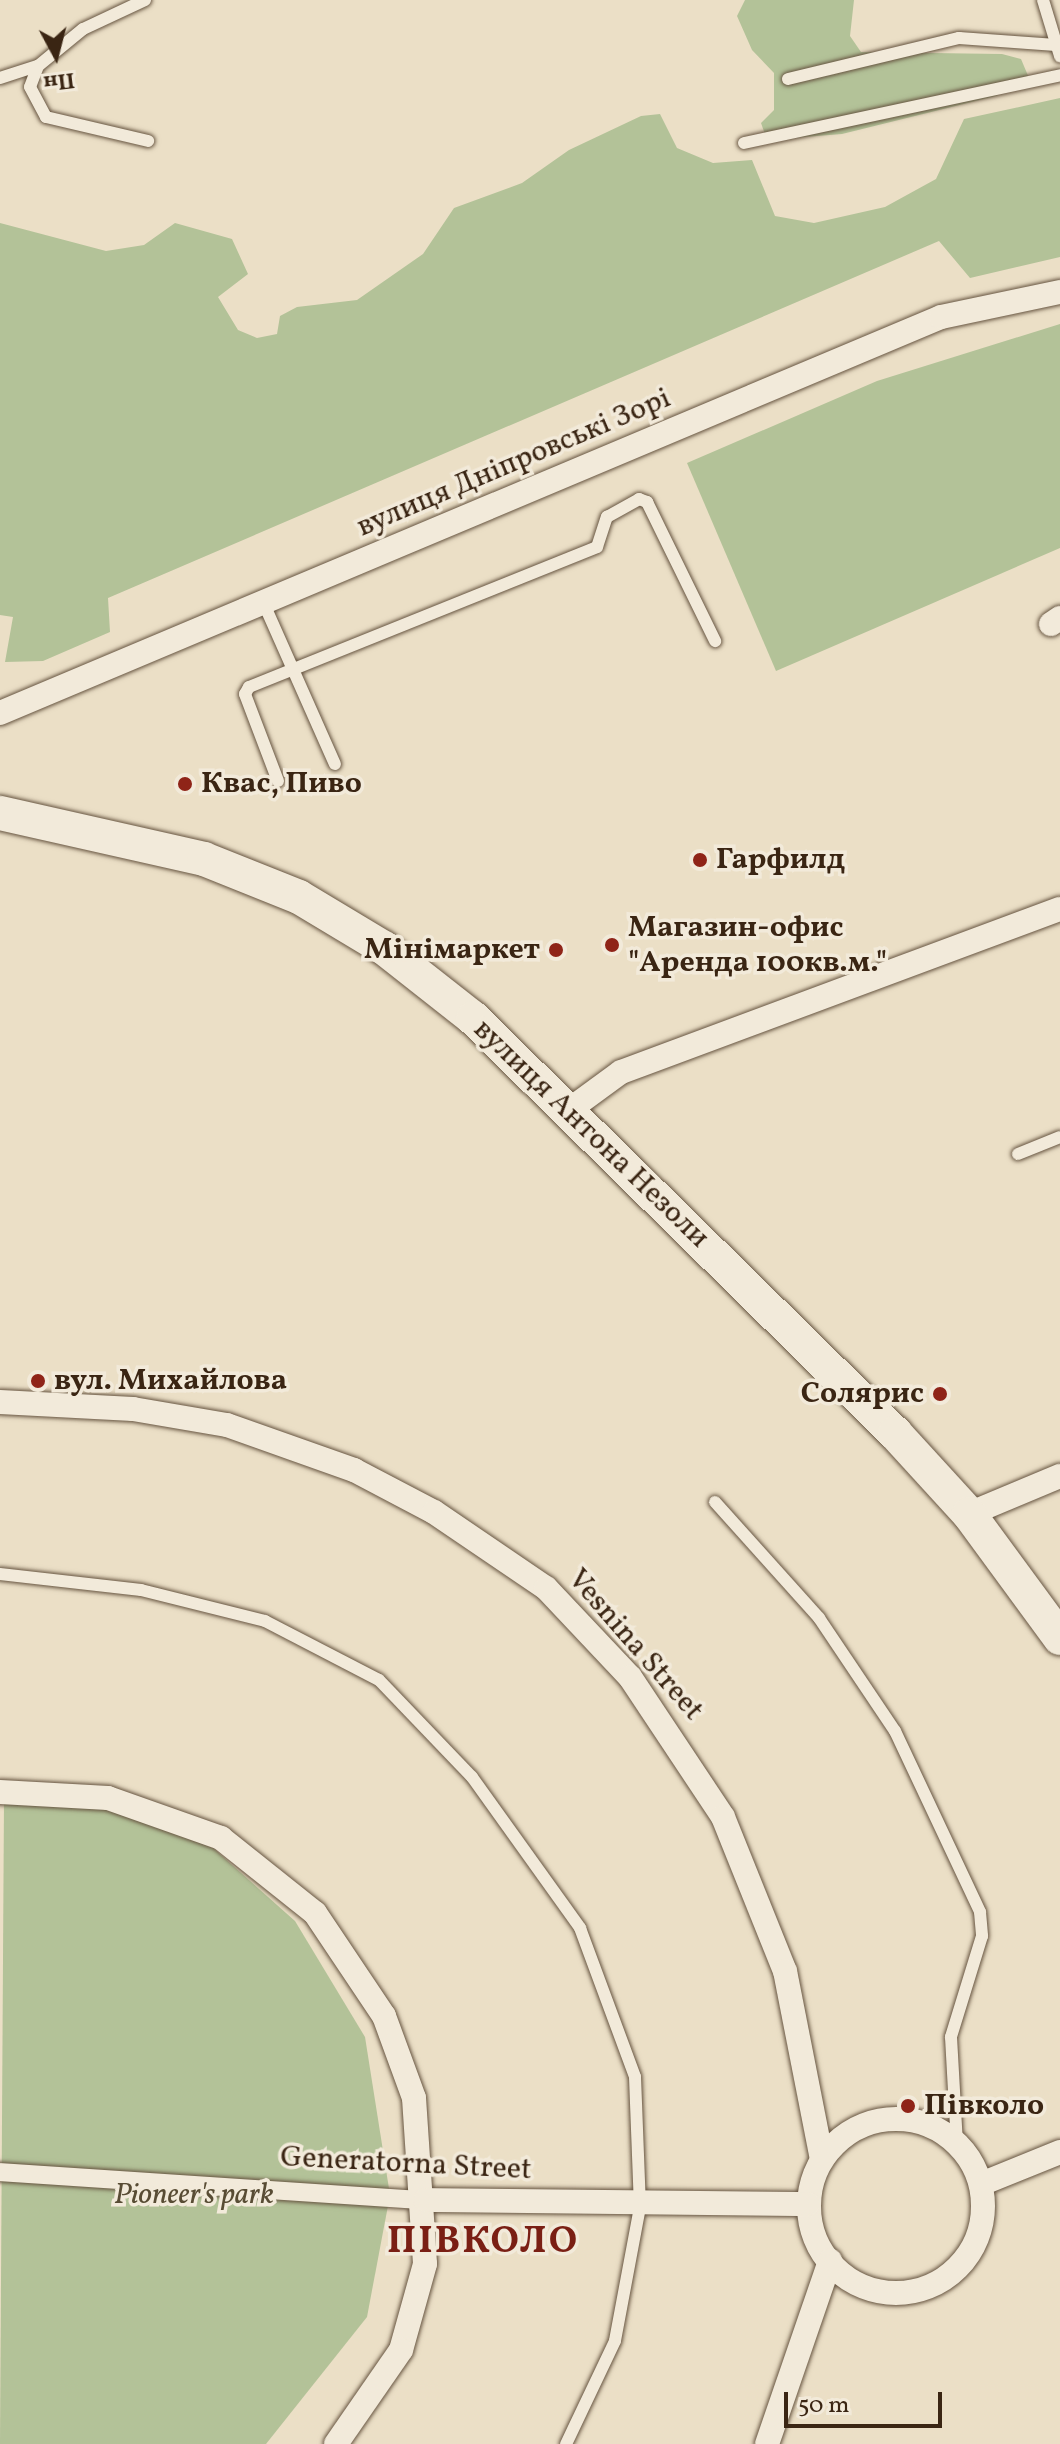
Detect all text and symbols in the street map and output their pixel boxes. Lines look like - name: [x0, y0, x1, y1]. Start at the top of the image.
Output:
- north arrow: [16, 16, 96, 96]
- text: Пн: [42, 63, 76, 98]
- street label: вулиця Дніпровські Зорі: [352, 381, 676, 545]
- place label: Квас, Пиво: [201, 766, 362, 802]
- marker: Квас, Пиво: [176, 775, 194, 793]
- place label: Гарфилд: [716, 842, 845, 878]
- marker: Гарфилд: [691, 851, 709, 869]
- place label: Магазин-офис "Аренда 100кв.м.": [628, 910, 887, 980]
- place label: Мінімаркет: [364, 932, 540, 968]
- marker: Магазин-офис "Аренда 100кв.м.": [603, 936, 621, 954]
- marker: Мінімаркет: [547, 941, 565, 959]
- street label: вулиця Антона Незоли: [466, 1012, 716, 1256]
- place label: вул. Михайлова: [54, 1363, 287, 1399]
- marker: вул. Михайлова: [29, 1372, 47, 1390]
- place label: Солярис: [801, 1376, 924, 1412]
- marker: Солярис: [931, 1385, 949, 1403]
- street label: Vesnina Street: [559, 1562, 711, 1728]
- place label: Півколо: [924, 2088, 1044, 2124]
- marker: Півколо: [899, 2097, 917, 2115]
- street label: Generatorna Street: [279, 2139, 533, 2189]
- park label: Pioneer's park: [114, 2177, 274, 2213]
- district label: ПІВКОЛО: [387, 2220, 579, 2266]
- scale bar: [788, 2376, 946, 2426]
- text: 50 m: [798, 2389, 850, 2423]

